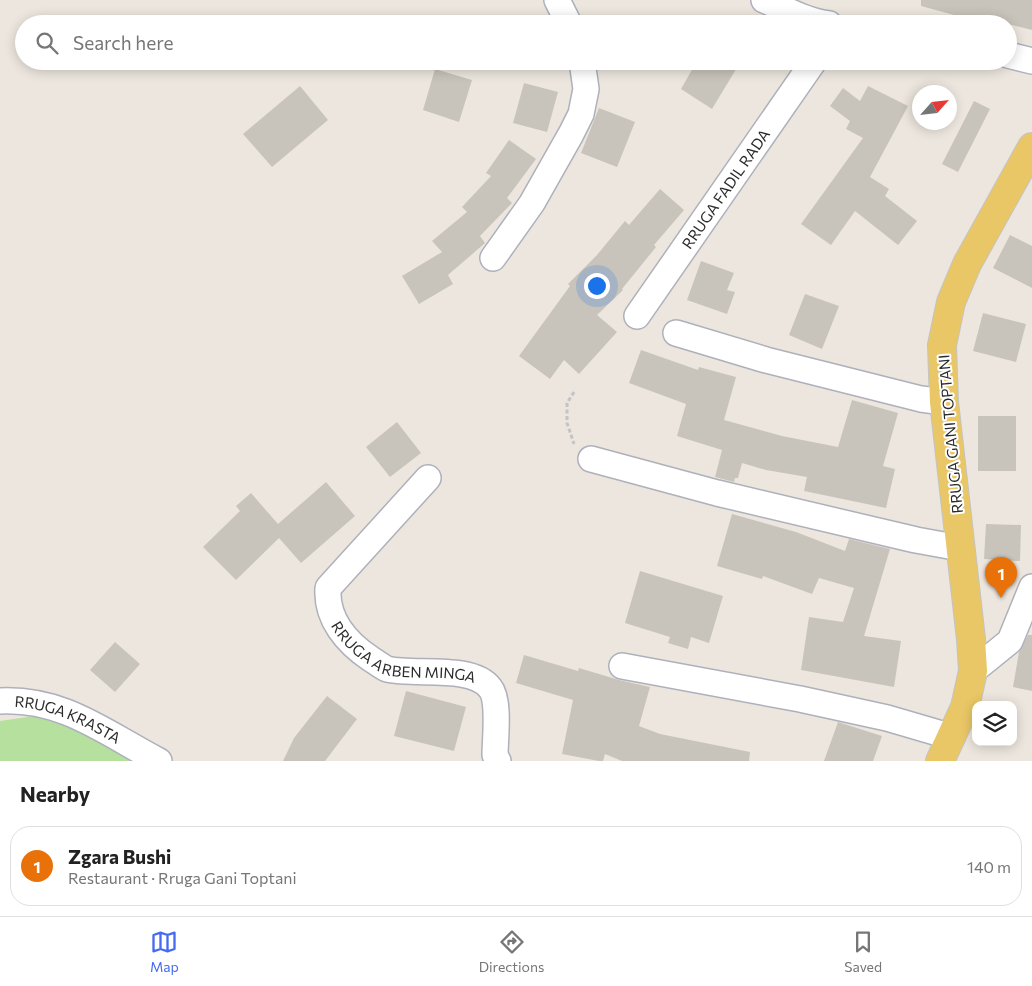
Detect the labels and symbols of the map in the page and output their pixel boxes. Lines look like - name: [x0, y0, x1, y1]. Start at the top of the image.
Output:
- north arrow: [912, 85, 957, 130]
- street label: RRUGA FADIL RADA: [678, 125, 773, 252]
- your location: [584, 273, 610, 299]
- street label: RRUGA GANI TOPTANI: [934, 354, 966, 514]
- pin: 1: [985, 557, 1017, 598]
- street label: RRUGA ARBEN MINGA: [328, 618, 478, 686]
- street label: RRUGA KRASTA: [14, 692, 124, 747]

